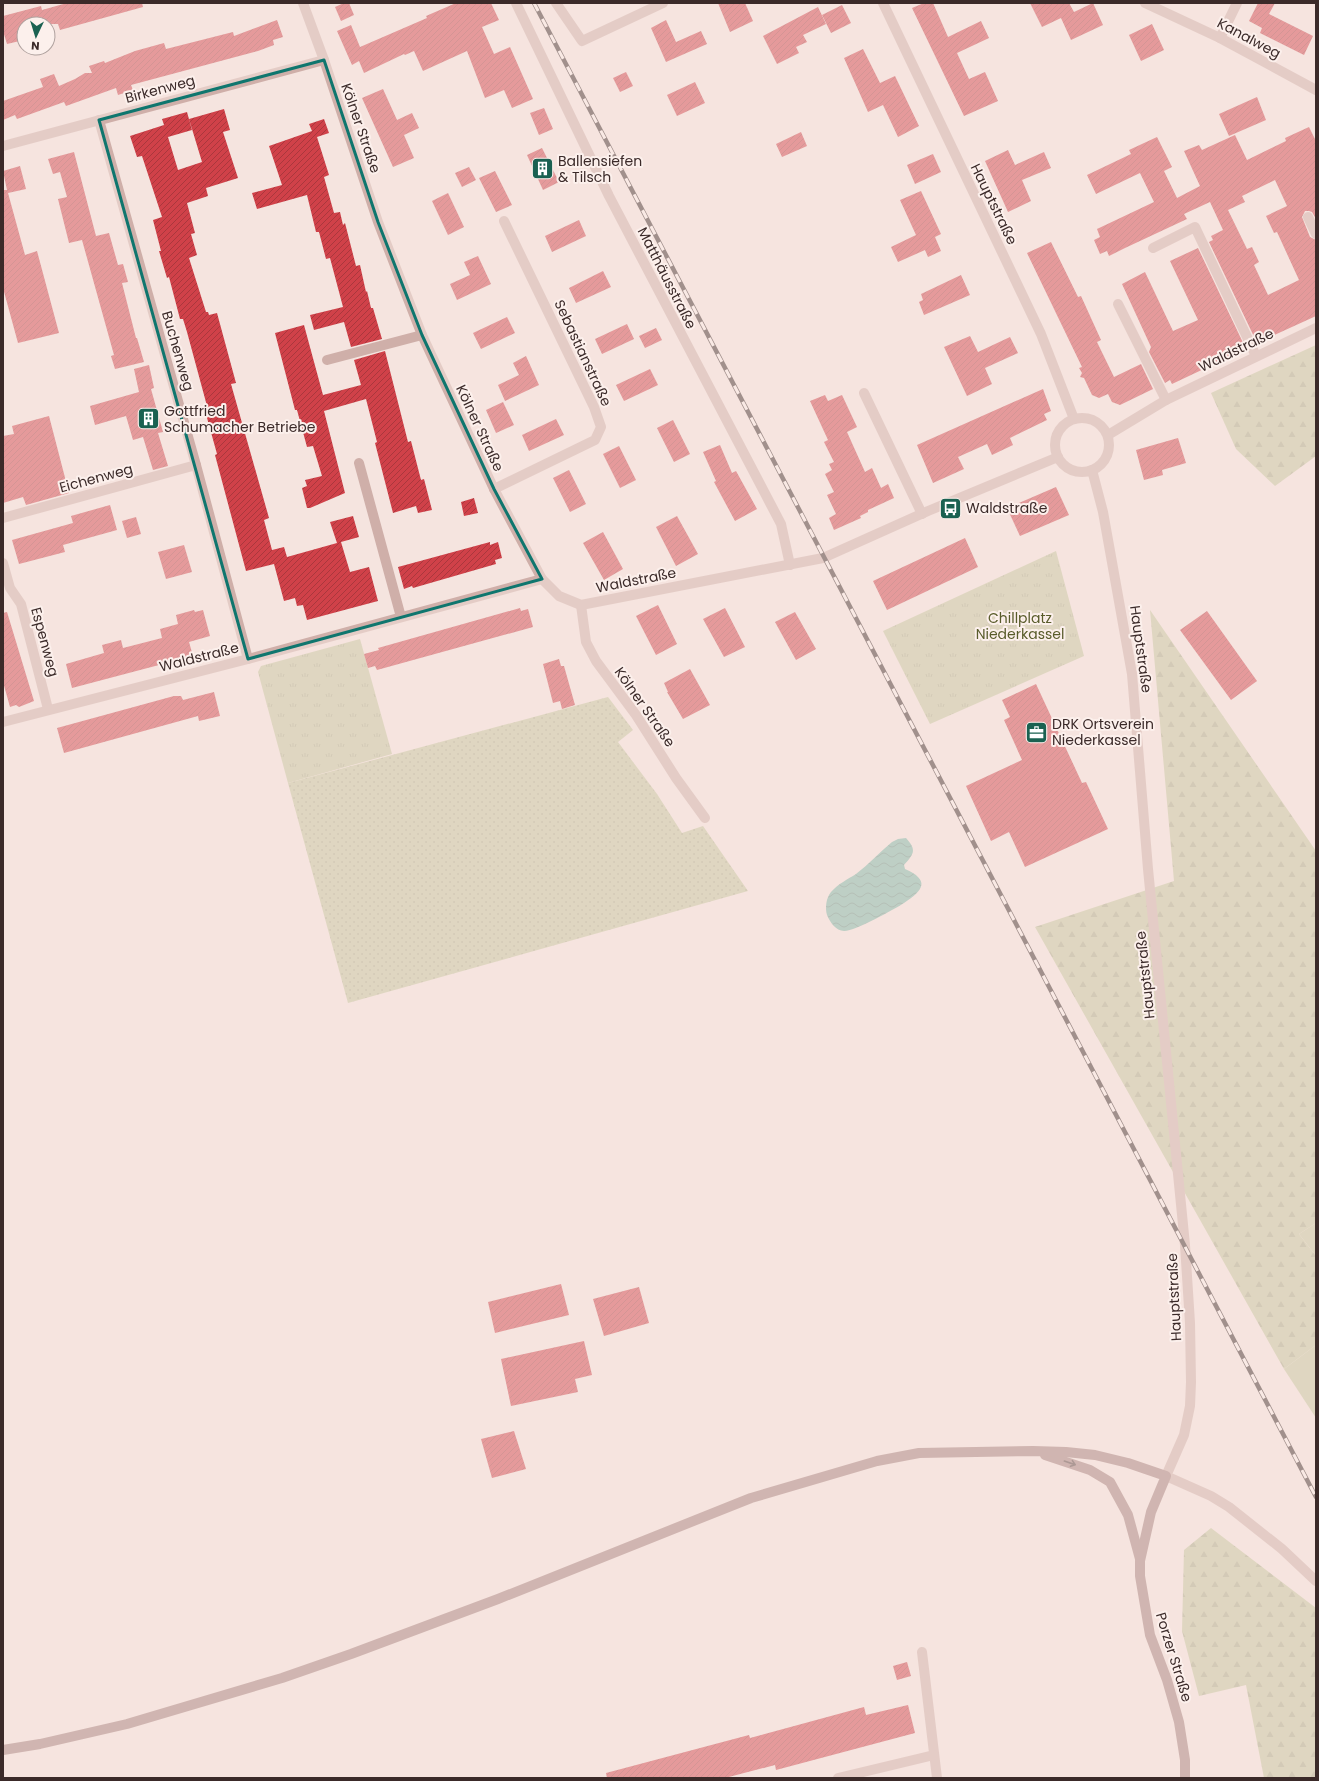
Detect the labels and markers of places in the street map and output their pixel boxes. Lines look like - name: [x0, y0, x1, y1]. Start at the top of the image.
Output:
- place label: Ballensiefen & Tilsch: [558, 151, 642, 187]
- building icon: Ballensiefen & Tilsch: [530, 156, 556, 182]
- place label: Gottfried Schumacher Betriebe: [164, 401, 316, 437]
- building icon: Gottfried Schumacher Betriebe: [136, 406, 162, 432]
- bus stop icon: Waldstraße: [938, 495, 964, 521]
- place label: Waldstraße: [966, 498, 1048, 518]
- place label: DRK Ortsverein Niederkassel: [1052, 714, 1154, 750]
- office icon: DRK Ortsverein Niederkassel: [1024, 719, 1050, 745]

